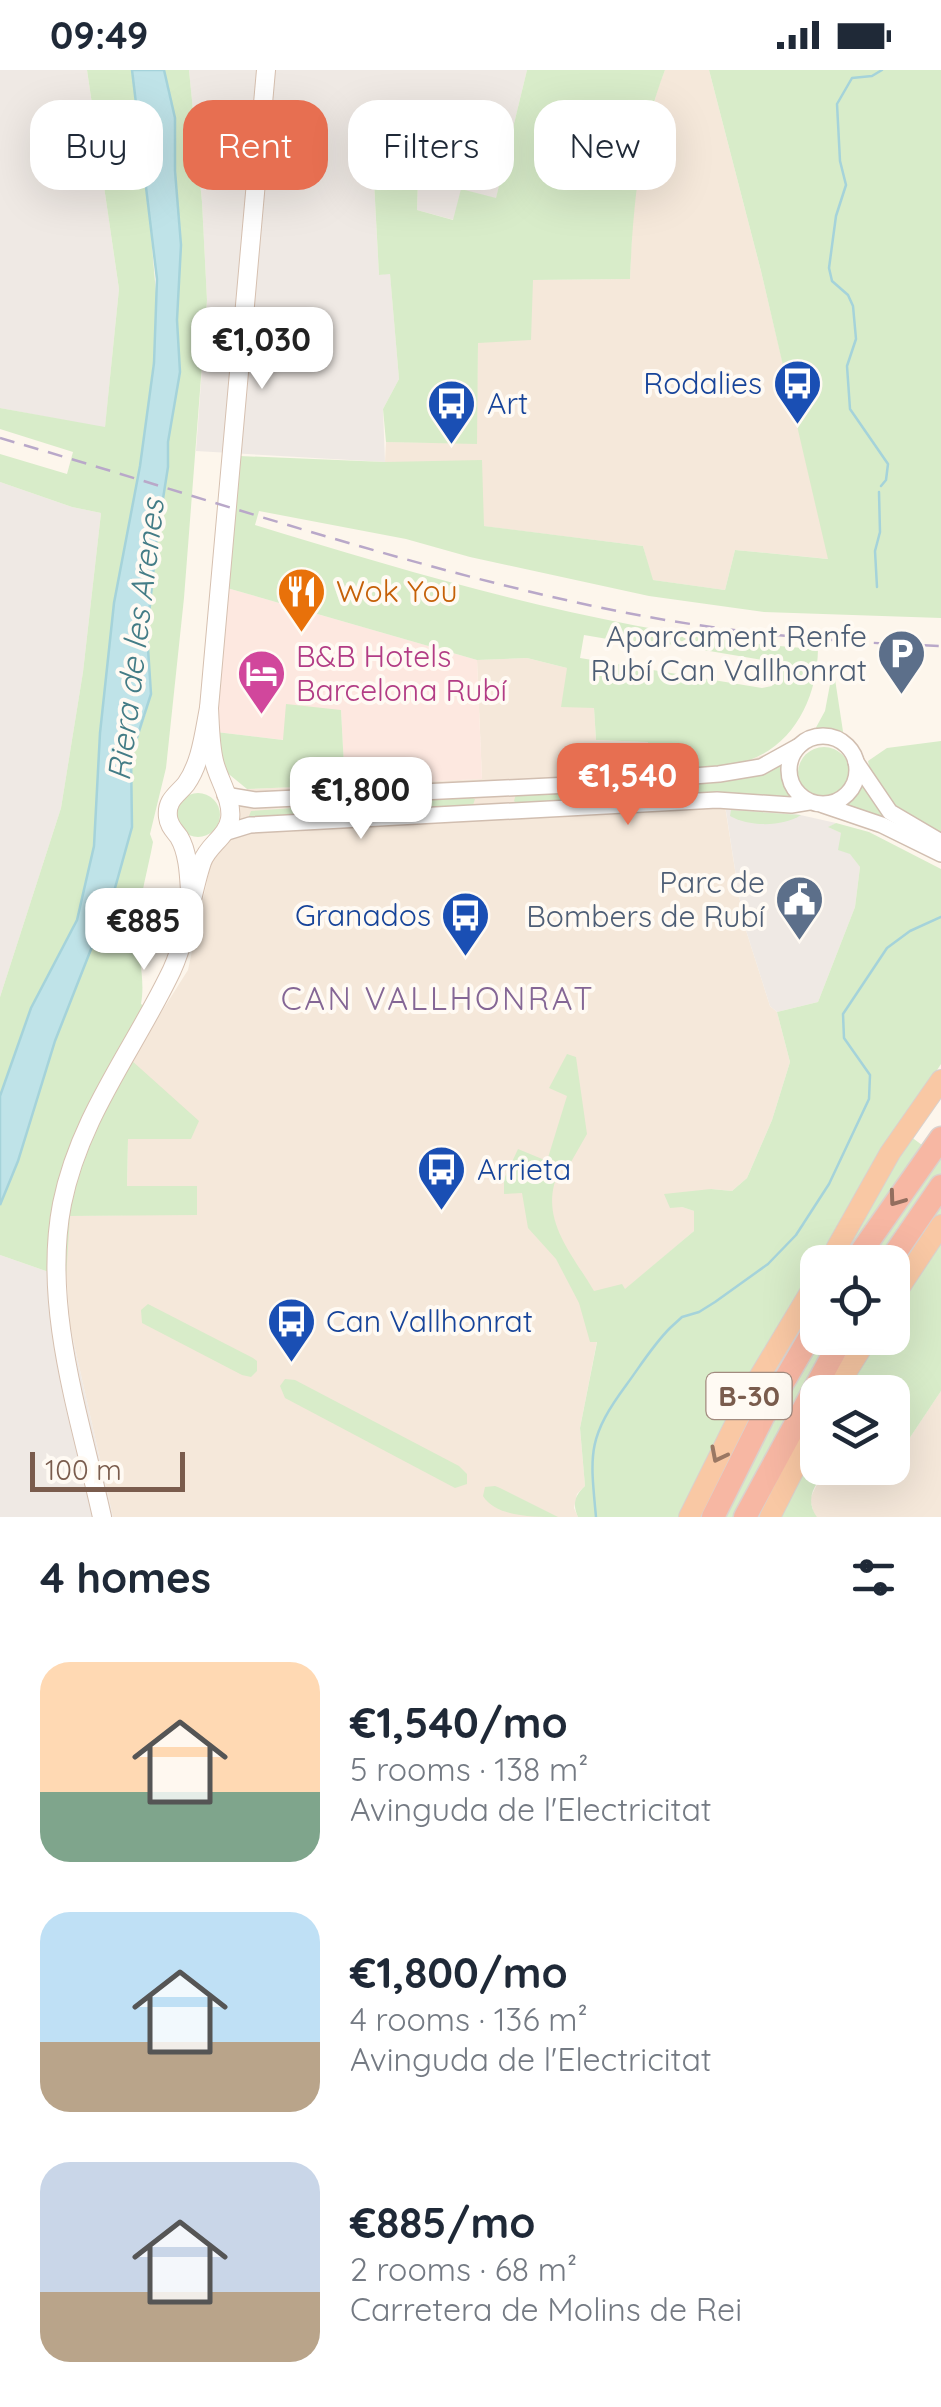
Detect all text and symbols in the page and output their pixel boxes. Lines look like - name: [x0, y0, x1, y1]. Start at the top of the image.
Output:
- text: 09:49: [50, 11, 148, 59]
- chip: Buy: [30, 100, 163, 190]
- chip: Rent: [183, 100, 328, 190]
- chip: Filters: [348, 100, 514, 190]
- chip: New: [534, 100, 676, 190]
- pin: €1,030: [181, 307, 343, 392]
- text: €1,030: [213, 319, 311, 359]
- bus stop icon: Rodalies: [771, 358, 823, 426]
- place label: Rodalies: [643, 364, 762, 402]
- bus stop icon: Art: [426, 378, 478, 446]
- place label: Art: [487, 384, 528, 422]
- water label: Riera de les Arenes: [98, 495, 172, 783]
- restaurant icon: Wok You: [275, 566, 327, 634]
- place label: Wok You: [336, 572, 458, 610]
- place label: Aparcament Renfe Rubí Can Vallhonrat: [590, 617, 867, 689]
- parking icon: Aparcament Renfe Rubí Can Vallhonrat: [876, 628, 928, 696]
- place label: B&B Hotels Barcelona Rubí: [296, 637, 508, 709]
- hotel icon: B&B Hotels Barcelona Rubí: [235, 648, 287, 716]
- pin: €1,540: [547, 743, 709, 828]
- text: €1,540: [579, 755, 677, 795]
- pin: €1,800: [280, 757, 442, 842]
- text: €1,800: [312, 769, 410, 809]
- place label: Parc de Bombers de Rubí: [526, 863, 766, 935]
- public building icon: Parc de Bombers de Rubí: [774, 874, 826, 942]
- pin: €885: [85, 888, 203, 973]
- bus stop icon: Granados: [440, 890, 492, 958]
- place label: Granados: [295, 896, 431, 934]
- text: €885: [107, 900, 181, 940]
- district label: CAN VALLHONRAT: [281, 978, 595, 1018]
- bus stop icon: Arrieta: [416, 1144, 468, 1212]
- place label: Arrieta: [477, 1150, 571, 1188]
- one-way arrow: [890, 1188, 908, 1206]
- map controls: [800, 1245, 910, 1485]
- button: locate: [800, 1245, 910, 1355]
- bus stop icon: Can Vallhonrat: [265, 1296, 317, 1364]
- place label: Can Vallhonrat: [326, 1302, 533, 1340]
- road number: B-30: [706, 1373, 792, 1419]
- button: layers: [800, 1375, 910, 1485]
- one-way arrow: [711, 1445, 730, 1463]
- scale bar: [30, 1447, 185, 1492]
- text: 100 m: [45, 1452, 122, 1487]
- icon: filters: [846, 1550, 901, 1605]
- text: 4 homes: [40, 1551, 211, 1604]
- text: €1,540/mo: [350, 1696, 568, 1749]
- icon: home: [120, 1702, 240, 1822]
- text: 5 rooms · 138 m²: [350, 1749, 588, 1789]
- text: Avinguda de l'Electricitat: [350, 1789, 712, 1829]
- text: €1,800/mo: [350, 1946, 568, 1999]
- icon: home: [120, 1952, 240, 2072]
- text: 4 rooms · 136 m²: [350, 1999, 588, 2039]
- text: Avinguda de l'Electricitat: [350, 2039, 712, 2079]
- text: €885/mo: [350, 2196, 535, 2249]
- icon: home: [120, 2202, 240, 2322]
- text: 2 rooms · 68 m²: [350, 2249, 577, 2289]
- text: Carretera de Molins de Rei: [350, 2289, 742, 2329]

